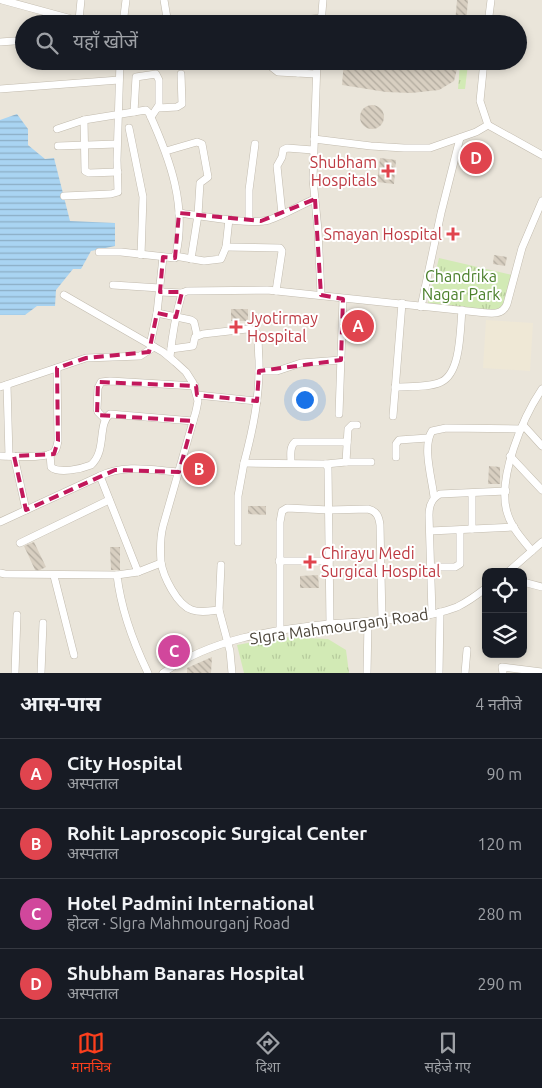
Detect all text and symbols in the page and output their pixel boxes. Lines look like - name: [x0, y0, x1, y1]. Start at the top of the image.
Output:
- search box: [15, 15, 527, 70]
- icon: search: [33, 29, 61, 57]
- text: यहाँ खोजें: [73, 30, 138, 52]
- pin: D: [460, 139, 492, 177]
- place label: Shubham Hospitals: [310, 153, 377, 189]
- marker: Shubham Hospitals: [381, 164, 395, 178]
- place label: Smayan Hospital: [324, 225, 442, 243]
- marker: Smayan Hospital: [446, 227, 460, 241]
- park label: Chandrika Nagar Park: [422, 267, 500, 303]
- pin: A: [342, 307, 374, 345]
- place label: Jyotirmay Hospital: [247, 309, 318, 345]
- marker: Jyotirmay Hospital: [229, 320, 243, 334]
- your location: [292, 387, 318, 413]
- pin: B: [183, 450, 215, 488]
- place label: Chirayu Medi Surgical Hospital: [321, 544, 441, 580]
- marker: Chirayu Medi Surgical Hospital: [303, 555, 317, 569]
- map controls: [482, 568, 527, 658]
- button: locate: [482, 568, 527, 613]
- street label: SIgra Mahmourganj Road: [249, 605, 429, 647]
- button: layers: [482, 613, 527, 658]
- pin: C: [158, 632, 190, 670]
- text: आस-पास: [20, 691, 101, 715]
- text: 4 नतीजे: [475, 695, 522, 713]
- text: City Hospital: [67, 752, 182, 774]
- text: A: [30, 765, 42, 783]
- text: 90 m: [486, 765, 522, 783]
- text: अस्पताल: [67, 774, 119, 792]
- text: Rohit Laproscopic Surgical Center: [67, 822, 367, 844]
- text: B: [31, 835, 41, 853]
- text: 120 m: [477, 835, 522, 853]
- text: अस्पताल: [67, 844, 119, 862]
- text: Hotel Padmini International: [67, 892, 314, 914]
- text: C: [31, 905, 41, 923]
- text: 280 m: [477, 905, 522, 923]
- text: होटल · SIgra Mahmourganj Road: [67, 914, 290, 932]
- text: Shubham Banaras Hospital: [67, 962, 304, 984]
- text: D: [30, 975, 42, 993]
- text: 290 m: [477, 975, 522, 993]
- text: अस्पताल: [67, 984, 119, 1002]
- tab: मानचित्र: [71, 1029, 111, 1078]
- tab: दिशा: [254, 1029, 282, 1078]
- tab: सहेजे गए: [425, 1029, 471, 1078]

